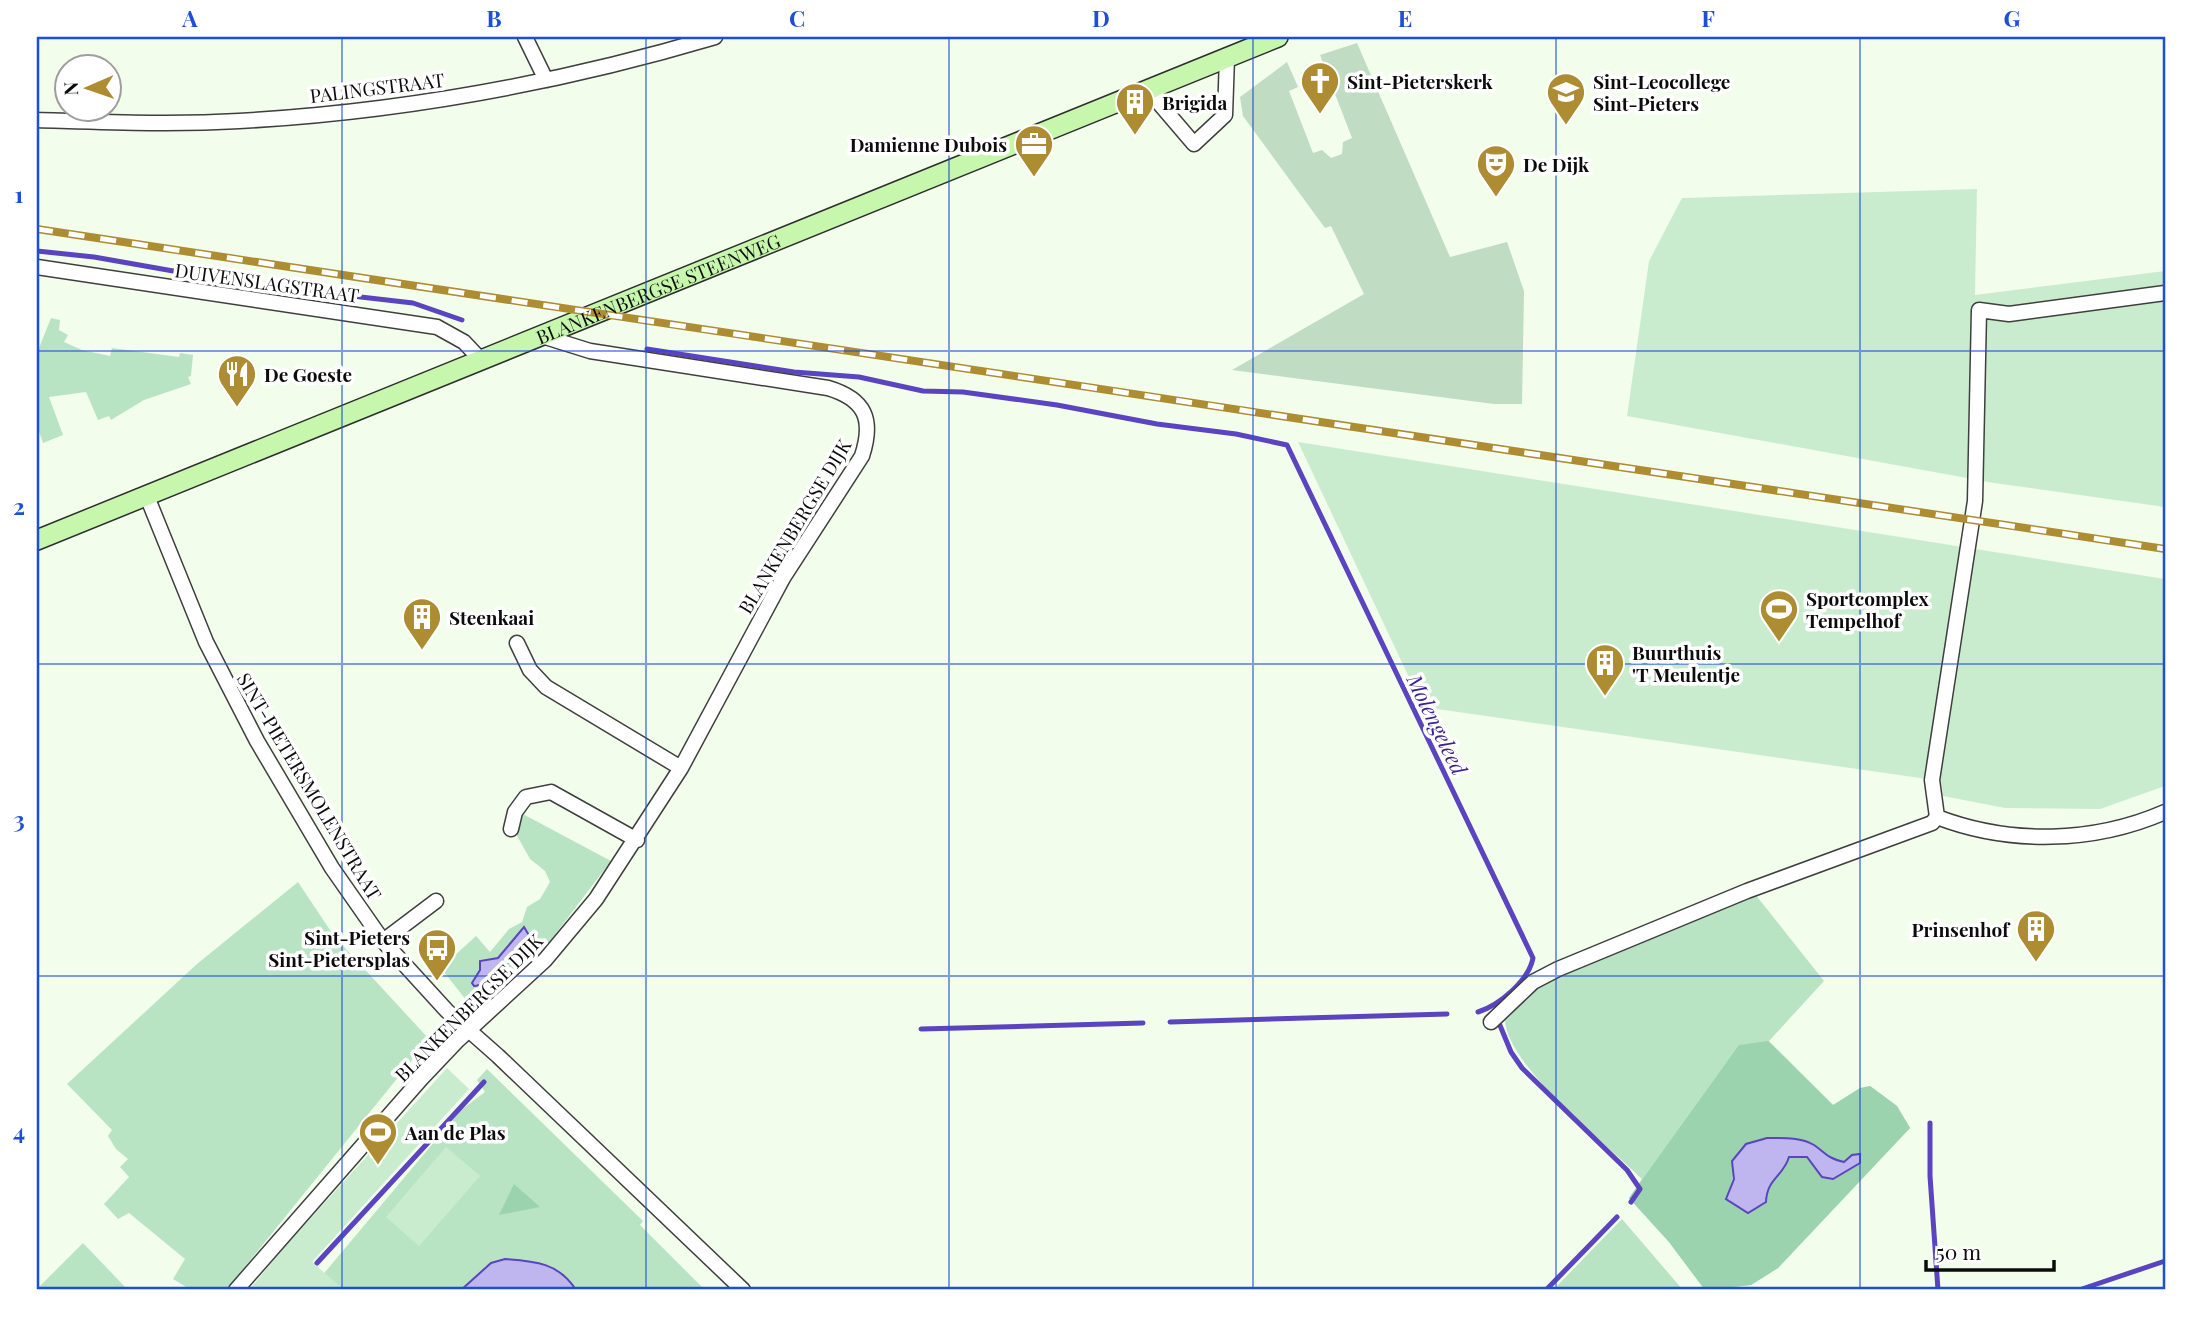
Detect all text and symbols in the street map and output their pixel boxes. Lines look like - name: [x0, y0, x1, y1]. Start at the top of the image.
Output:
- text: A: [181, 2, 198, 33]
- text: B: [486, 2, 502, 33]
- text: C: [789, 2, 805, 33]
- text: D: [1092, 2, 1110, 33]
- text: E: [1398, 2, 1412, 33]
- text: F: [1701, 2, 1715, 33]
- text: G: [2004, 2, 2021, 33]
- north arrow: [52, 52, 122, 122]
- church icon: Sint-Pieterskerk: [1299, 60, 1341, 115]
- street label: PALINGSTRAAT: [308, 66, 446, 108]
- place label: Sint-Pieterskerk: [1347, 68, 1493, 94]
- place label: Sint-Leocollege Sint-Pieters: [1593, 68, 1730, 116]
- school or university icon: Sint-Leocollege Sint-Pieters: [1545, 71, 1587, 126]
- text: N: [57, 81, 83, 96]
- building icon: Brigida: [1114, 81, 1156, 136]
- place label: Brigida: [1162, 89, 1227, 115]
- office icon: Damienne Dubois: [1013, 123, 1055, 178]
- place label: Damienne Dubois: [850, 131, 1007, 157]
- theatre icon: De Dijk: [1475, 143, 1517, 198]
- place label: De Dijk: [1523, 151, 1590, 177]
- text: 1: [15, 178, 24, 209]
- street label: BLANKENBERGSE STEENWEG: [532, 227, 784, 350]
- street label: DUIVENSLAGSTRAAT: [173, 256, 361, 308]
- restaurant icon: De Goeste: [216, 353, 258, 408]
- place label: De Goeste: [264, 361, 352, 387]
- street label: BLANKENBERGSE DIJK: [731, 433, 857, 618]
- text: 2: [13, 490, 25, 521]
- place label: Sportcomplex Tempelhof: [1806, 585, 1929, 633]
- sports icon: Sportcomplex Tempelhof: [1758, 588, 1800, 643]
- building icon: Steenkaai: [401, 596, 443, 651]
- place label: Steenkaai: [449, 604, 534, 630]
- place label: Buurthuis 'T Meulentje: [1632, 639, 1740, 687]
- building icon: Buurthuis 'T Meulentje: [1584, 642, 1626, 697]
- street label: SINT-PIETERSMOLENSTRAAT: [232, 667, 388, 905]
- water label: Molengeleed: [1401, 668, 1475, 779]
- text: 3: [13, 803, 25, 834]
- building icon: Prinsenhof: [2015, 908, 2057, 963]
- place label: Prinsenhof: [1911, 916, 2011, 942]
- place label: Sint-Pieters Sint-Pietersplas: [268, 924, 410, 972]
- street label: BLANKENBERGSE DIJK: [388, 927, 548, 1087]
- bus stop icon: Sint-Pieters Sint-Pietersplas: [416, 927, 458, 982]
- sports icon: Aan de Plas: [357, 1111, 399, 1166]
- text: 4: [13, 1115, 25, 1146]
- place label: Aan de Plas: [404, 1119, 506, 1145]
- scale bar: [1926, 1229, 2053, 1273]
- text: 50 m: [1936, 1237, 1982, 1265]

